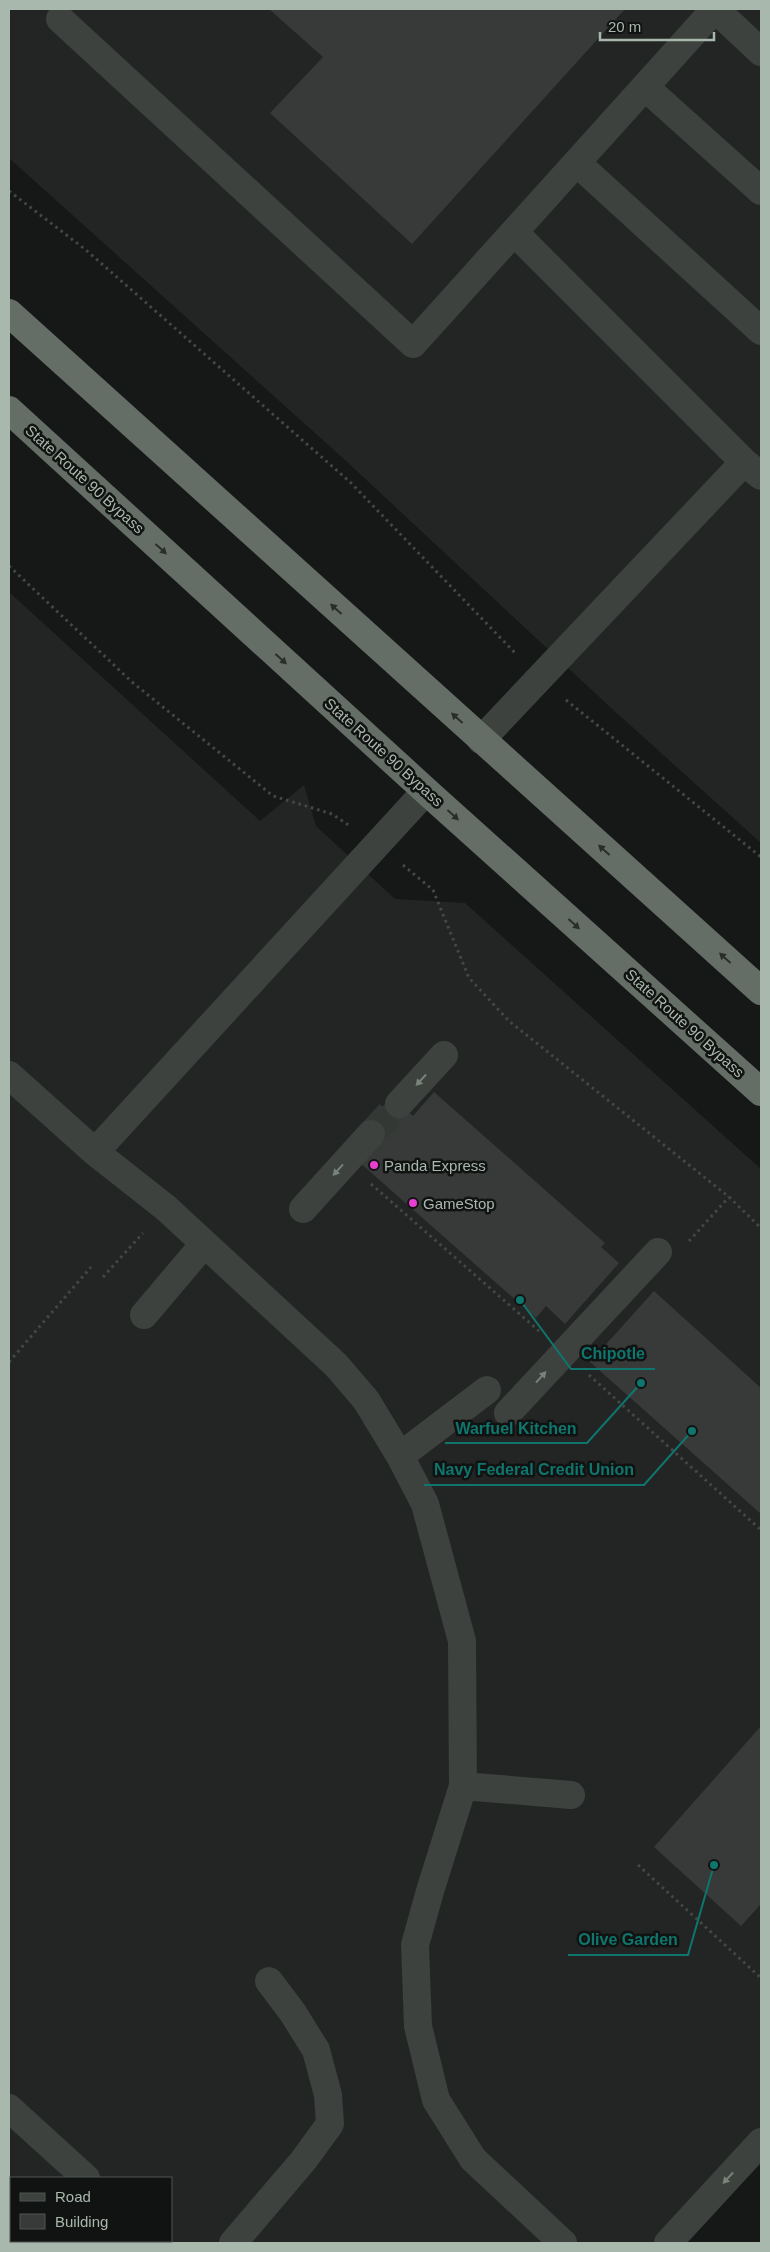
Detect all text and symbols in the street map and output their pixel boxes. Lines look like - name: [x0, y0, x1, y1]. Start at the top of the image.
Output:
- scale bar: [600, 10, 714, 42]
- text: 20 m: [608, 18, 641, 35]
- street label: State Route 90 Bypass: [22, 421, 148, 537]
- one-way arrow: [155, 543, 167, 555]
- one-way arrow: [331, 603, 343, 615]
- one-way arrow: [274, 653, 287, 664]
- street label: State Route 90 Bypass: [321, 694, 447, 810]
- one-way arrow: [452, 712, 464, 724]
- one-way arrow: [446, 809, 458, 821]
- one-way arrow: [598, 844, 610, 856]
- one-way arrow: [567, 918, 579, 930]
- one-way arrow: [719, 952, 731, 964]
- street label: State Route 90 Bypass: [622, 965, 748, 1081]
- one-way arrow: [415, 1073, 427, 1085]
- place label: Panda Express: [384, 1157, 486, 1174]
- marker: Panda Express: [368, 1159, 380, 1171]
- one-way arrow: [332, 1164, 344, 1176]
- place label: GameStop: [423, 1195, 495, 1212]
- marker: GameStop: [407, 1197, 419, 1209]
- callout: Chipotle: [571, 1338, 655, 1369]
- text: Chipotle: [581, 1345, 645, 1362]
- one-way arrow: [535, 1372, 547, 1384]
- callout: Warfuel Kitchen: [445, 1412, 587, 1443]
- text: Warfuel Kitchen: [455, 1420, 577, 1437]
- callout: Navy Federal Credit Union: [424, 1454, 644, 1485]
- text: Navy Federal Credit Union: [434, 1461, 634, 1478]
- callout: Olive Garden: [568, 1924, 688, 1955]
- text: Olive Garden: [578, 1931, 678, 1948]
- one-way arrow: [722, 2172, 734, 2184]
- legend: [10, 2177, 172, 2242]
- text: Road: [55, 2188, 91, 2205]
- text: Building: [55, 2213, 108, 2230]

